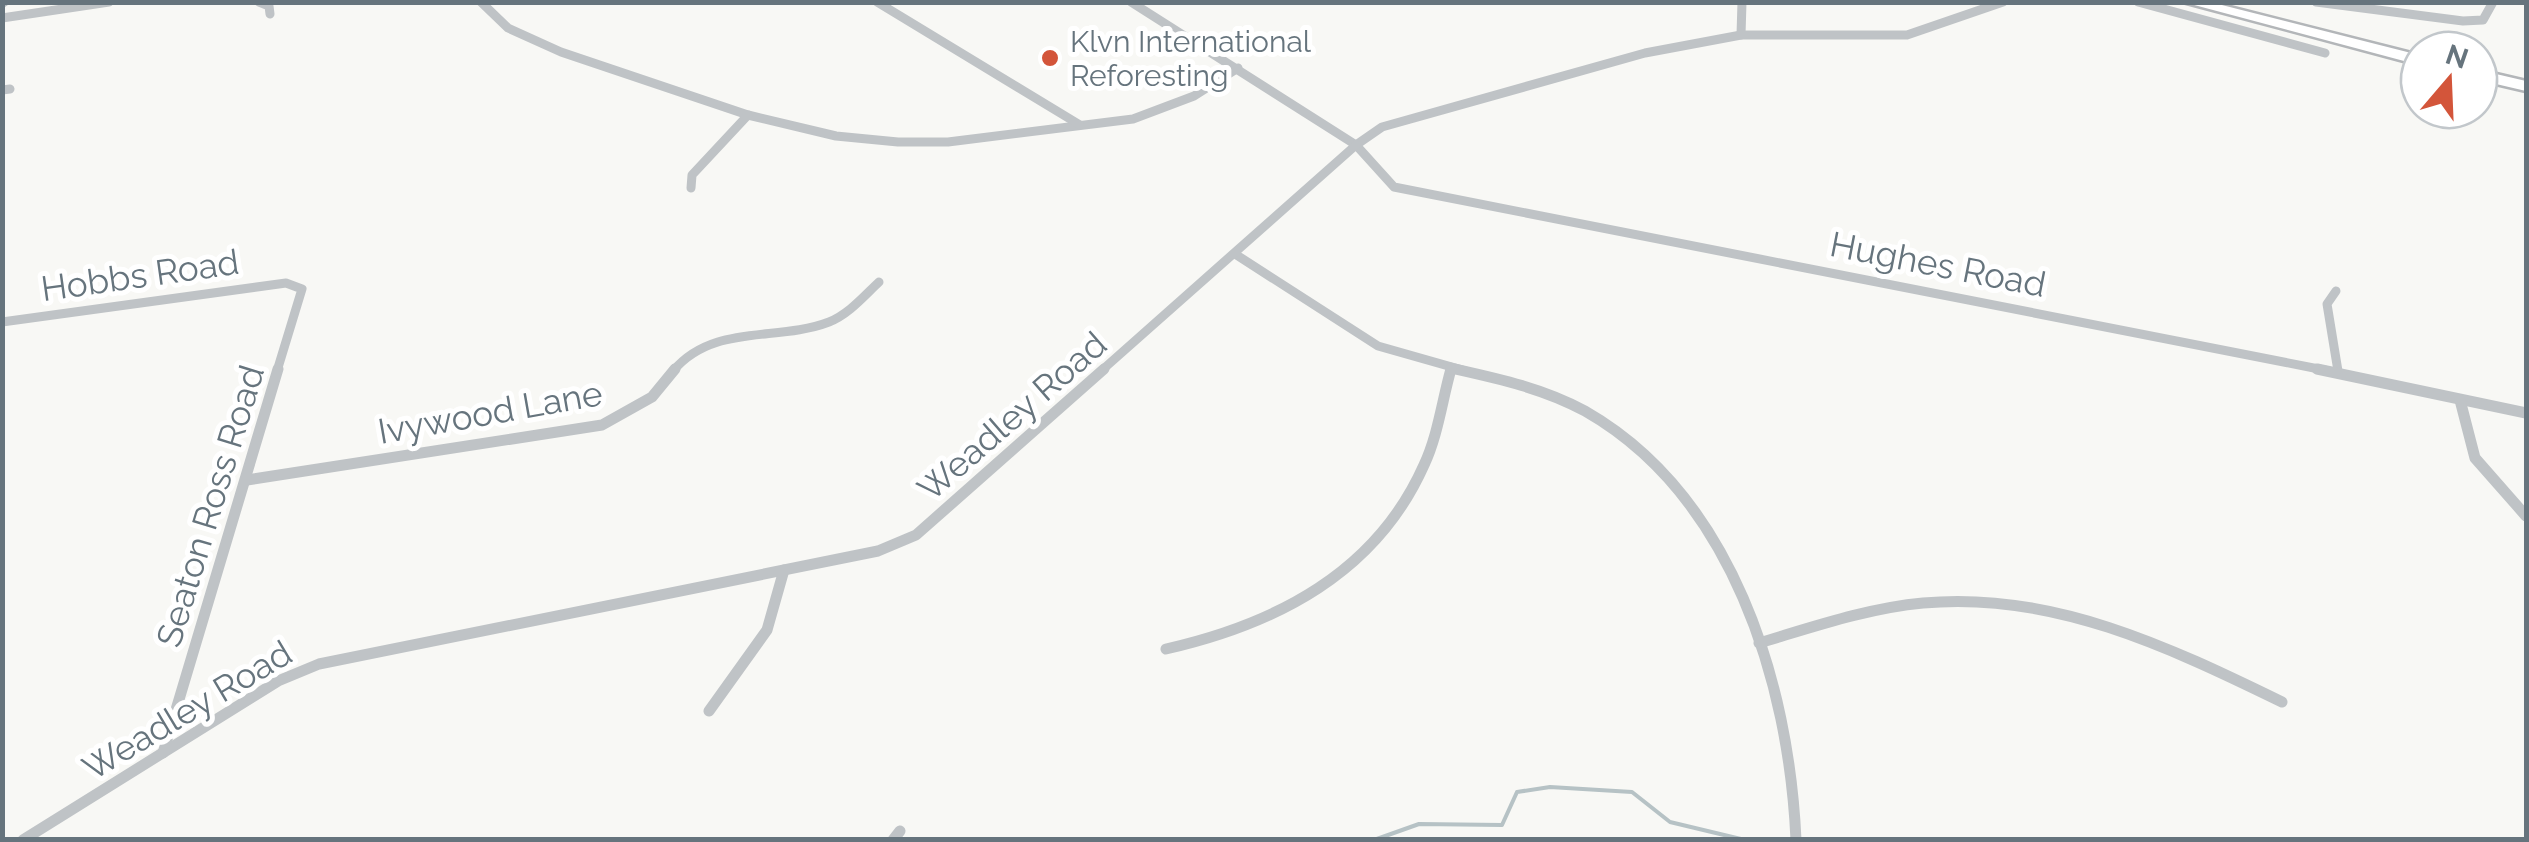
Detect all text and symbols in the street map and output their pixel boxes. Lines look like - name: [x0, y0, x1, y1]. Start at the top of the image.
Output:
- place label: Klvn International Reforesting: [1070, 24, 1312, 93]
- north arrow: [2399, 30, 2499, 130]
- text: N: [2441, 38, 2472, 76]
- marker: Klvn International Reforesting: [1039, 47, 1061, 69]
- street label: Hughes Road: [1827, 223, 2049, 305]
- street label: Hobbs Road: [38, 241, 242, 309]
- street label: Weadley Road: [909, 323, 1115, 509]
- street label: Seaton Ross Road: [148, 360, 272, 652]
- street label: Ivywood Lane: [375, 372, 605, 452]
- street label: Weadley Road: [75, 632, 299, 788]

